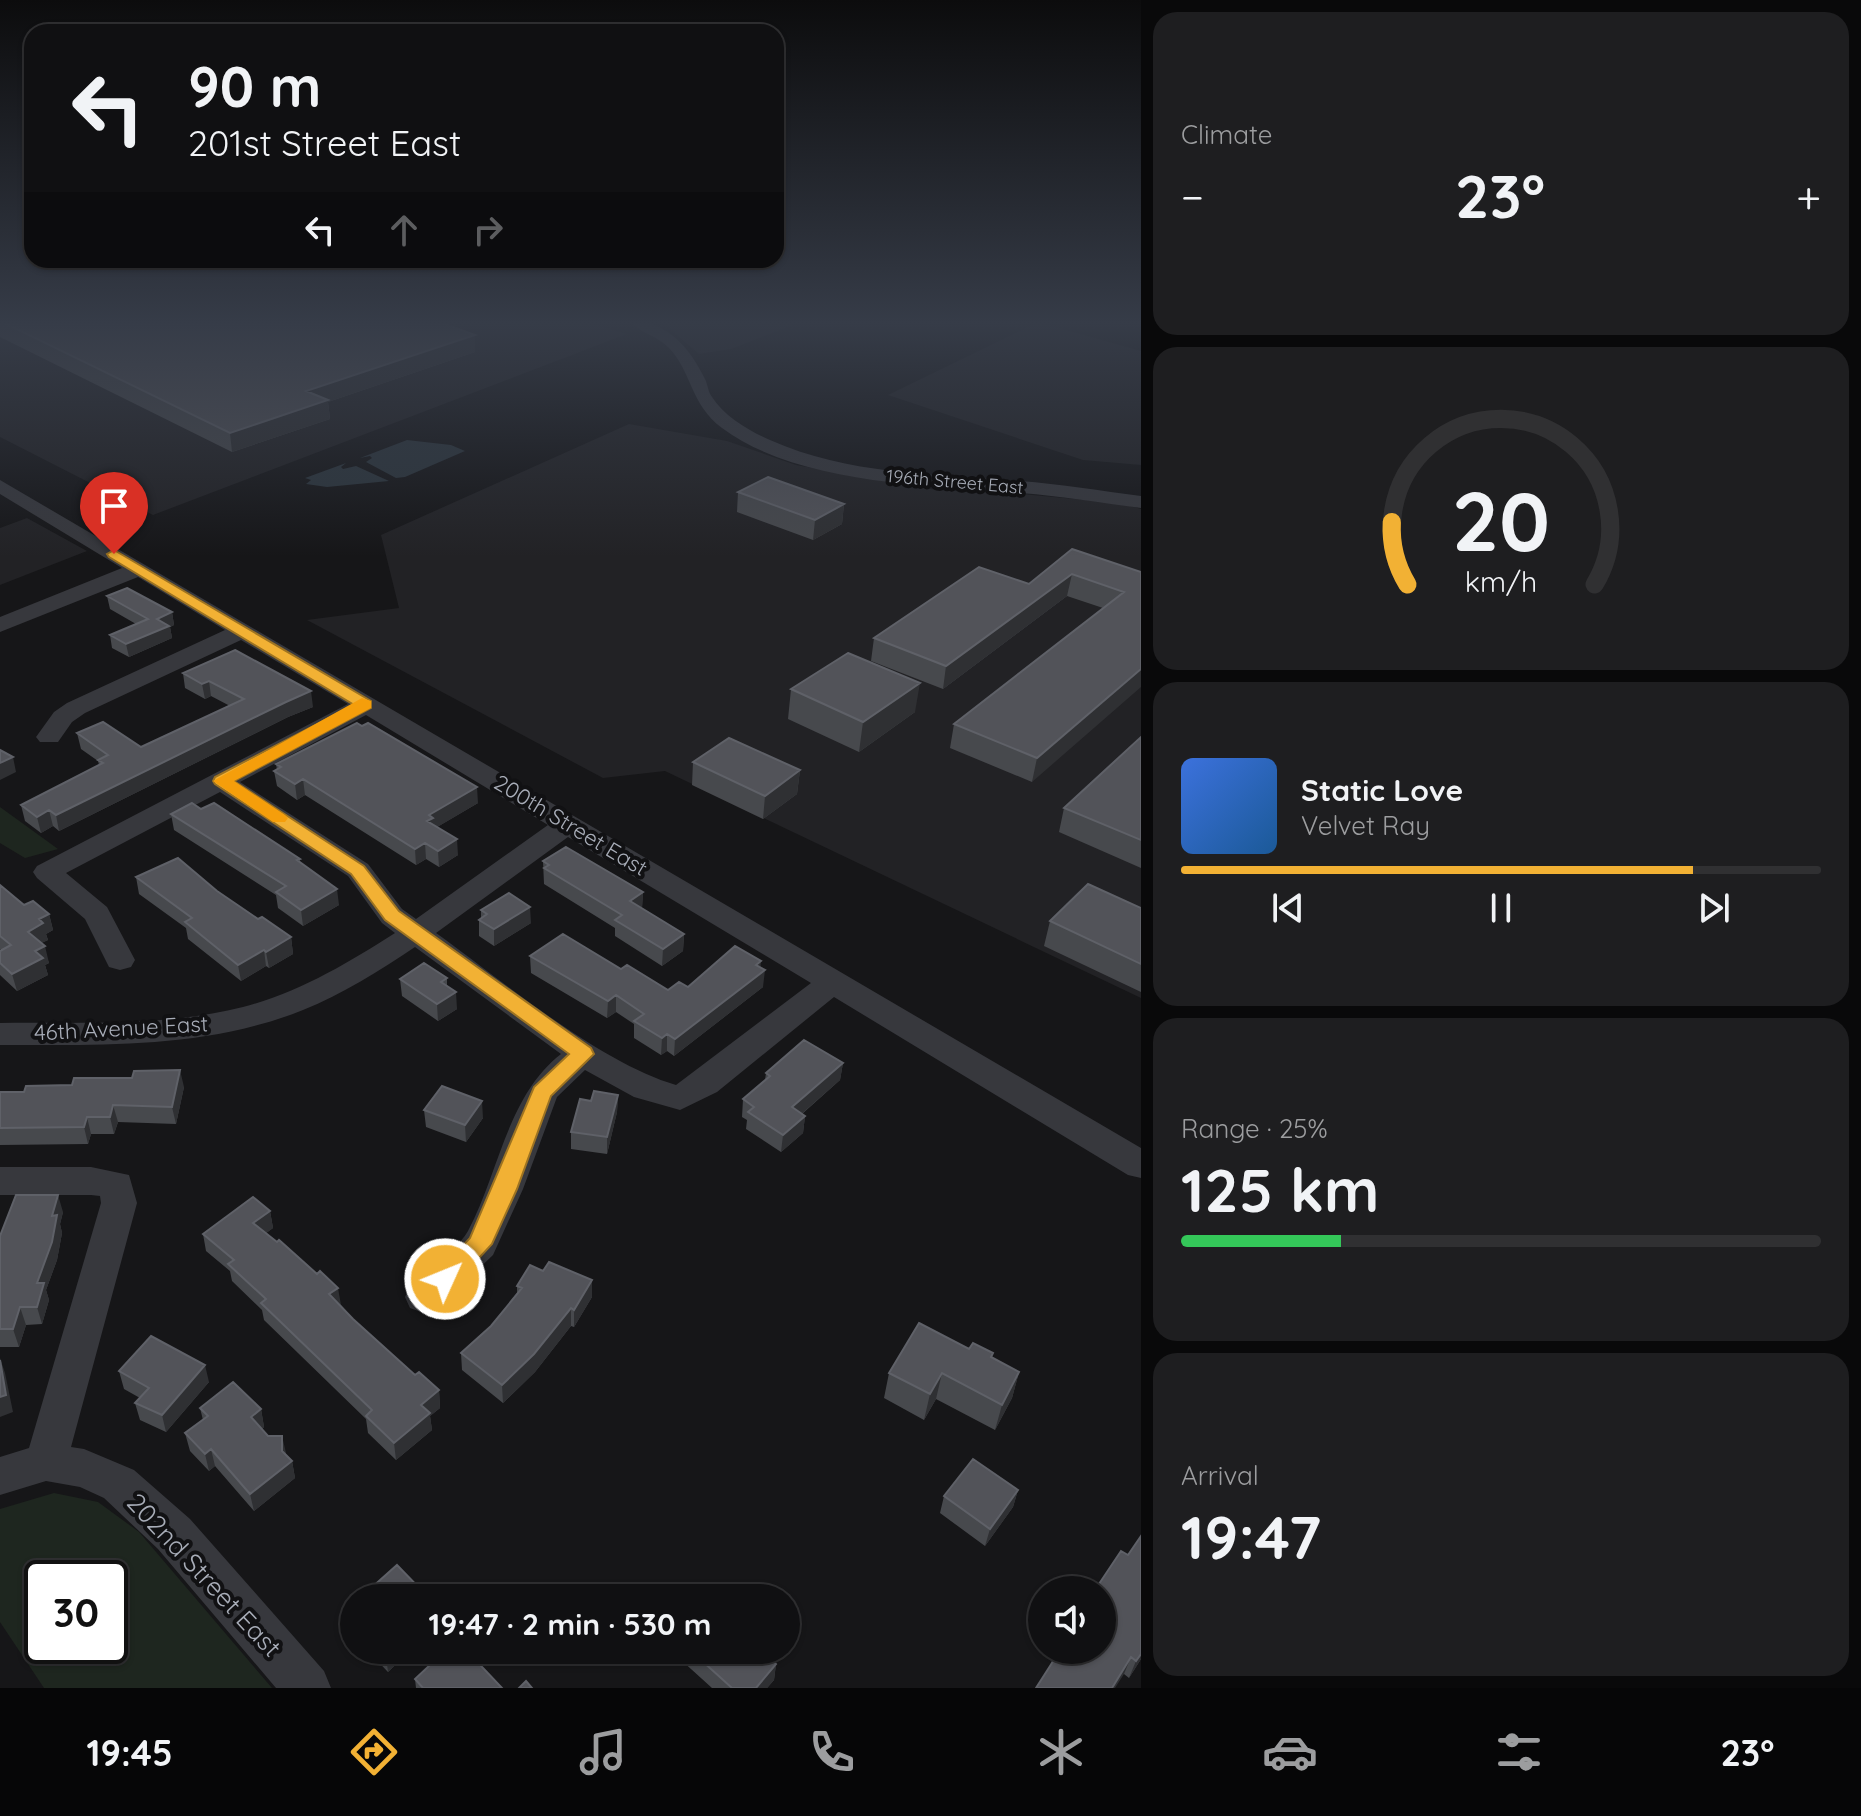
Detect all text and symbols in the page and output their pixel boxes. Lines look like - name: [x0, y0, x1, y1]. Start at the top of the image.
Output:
- text: 90 m: [188, 51, 322, 121]
- icon: left: [56, 56, 160, 160]
- text: Climate: [1181, 118, 1272, 151]
- text: 201st Street East: [188, 120, 461, 165]
- text: 23°: [1455, 158, 1545, 233]
- text: −: [1181, 169, 1204, 224]
- text: +: [1796, 169, 1821, 224]
- icon: left: [298, 208, 342, 252]
- icon: ahead: [382, 208, 426, 252]
- icon: right: [466, 208, 510, 252]
- street label: 196th Street East: [886, 464, 1024, 499]
- text: 20: [1452, 467, 1550, 571]
- pin: [80, 472, 148, 554]
- icon: arrive: [92, 484, 136, 528]
- text: km/h: [1465, 563, 1537, 599]
- street label: 200th Street East: [489, 768, 653, 882]
- text: Static Love: [1301, 771, 1463, 809]
- text: Velvet Ray: [1301, 809, 1430, 842]
- icon: previous: [1266, 886, 1310, 930]
- icon: pause: [1479, 886, 1523, 930]
- icon: next: [1692, 886, 1736, 930]
- street label: 46th Avenue East: [33, 1009, 209, 1047]
- text: Range · 25%: [1181, 1112, 1328, 1145]
- text: 125 km: [1181, 1152, 1379, 1227]
- position arrow: [403, 1237, 487, 1321]
- text: Arrival: [1181, 1459, 1259, 1492]
- street label: 202nd Street East: [120, 1486, 289, 1663]
- text: 19:47: [1181, 1499, 1321, 1574]
- speed limit sign: 30: [24, 1560, 128, 1664]
- map controls: [1028, 1576, 1116, 1664]
- button: sound: [1028, 1576, 1116, 1664]
- text: 19:47 · 2 min · 530 m: [429, 1605, 712, 1643]
- icon: directions: [346, 1724, 402, 1780]
- icon: music: [575, 1724, 631, 1780]
- icon: phone: [804, 1724, 860, 1780]
- icon: climate: [1033, 1724, 1089, 1780]
- icon: car: [1262, 1724, 1318, 1780]
- icon: filters: [1491, 1724, 1547, 1780]
- text: 19:45: [87, 1730, 173, 1775]
- text: 23°: [1720, 1730, 1774, 1775]

